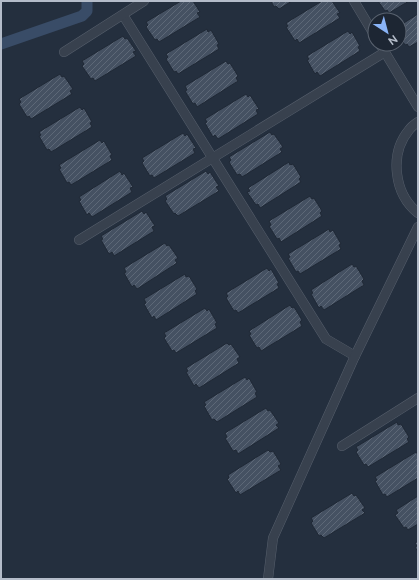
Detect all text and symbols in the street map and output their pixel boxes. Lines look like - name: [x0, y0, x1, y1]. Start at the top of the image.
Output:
- north arrow: [367, 12, 407, 52]
- text: N: [385, 32, 400, 47]

